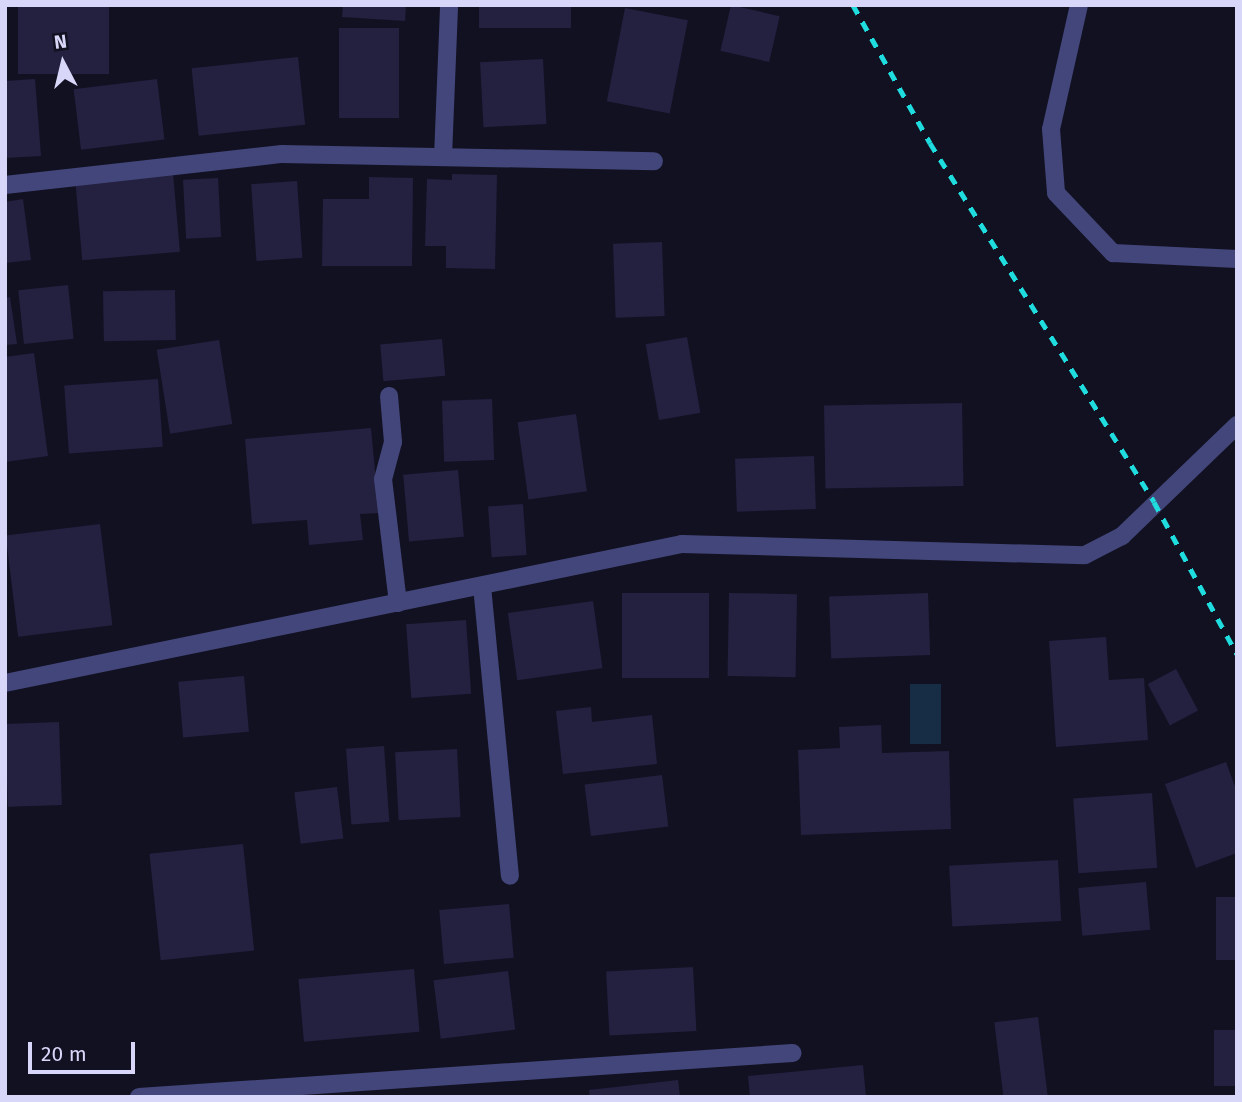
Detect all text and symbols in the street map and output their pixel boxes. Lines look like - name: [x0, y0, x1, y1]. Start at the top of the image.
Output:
- north arrow: [28, 28, 98, 98]
- text: N: [53, 29, 68, 54]
- scale bar: [32, 1028, 138, 1072]
- text: 20 m: [41, 1041, 87, 1067]

